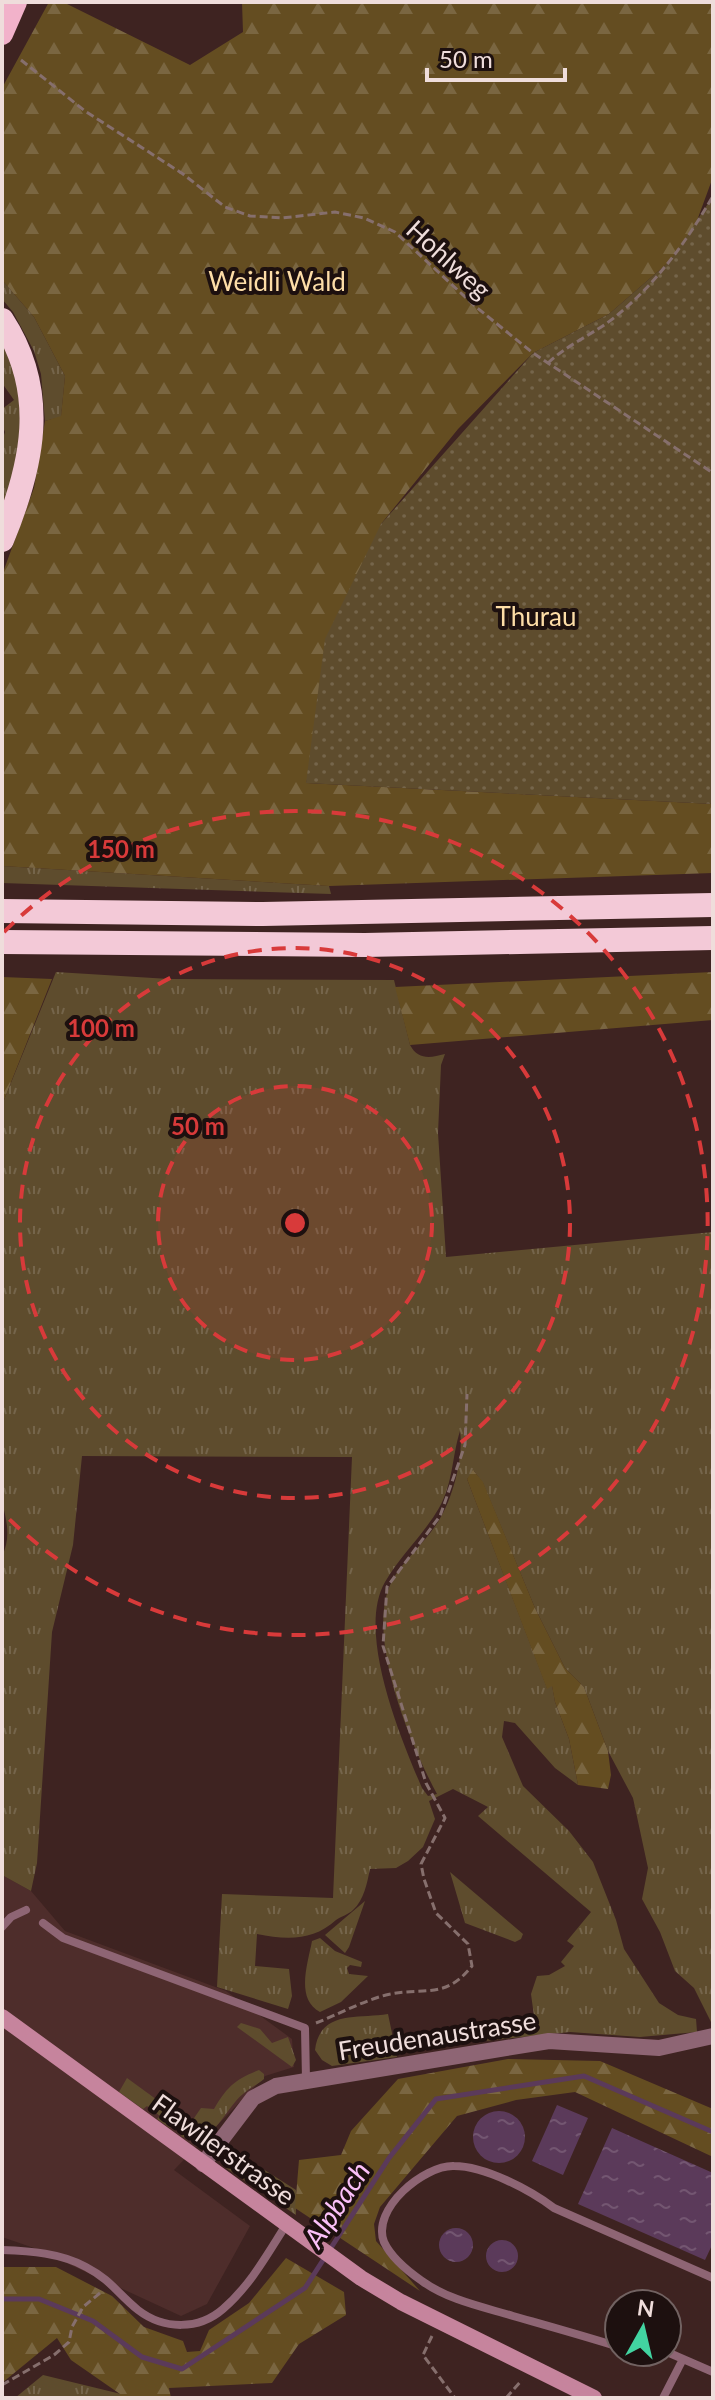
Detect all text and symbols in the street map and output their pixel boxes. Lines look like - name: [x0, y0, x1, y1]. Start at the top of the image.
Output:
- scale bar: [427, 32, 565, 82]
- text: 50 m: [439, 44, 493, 73]
- street label: Hohlweg: [400, 213, 498, 305]
- park label: Weidli Wald: [208, 265, 346, 297]
- park label: Thurau: [496, 600, 576, 632]
- text: 150 m: [87, 834, 155, 863]
- text: 100 m: [67, 1013, 135, 1042]
- text: 50 m: [171, 1111, 225, 1140]
- centre of rings: [281, 1209, 309, 1237]
- street label: Freudenaustrasse: [336, 2004, 538, 2066]
- street label: Flawilerstrasse: [146, 2087, 302, 2211]
- water label: Alpbach: [295, 2155, 376, 2254]
- north arrow: [603, 2288, 683, 2368]
- text: N: [636, 2293, 656, 2322]

